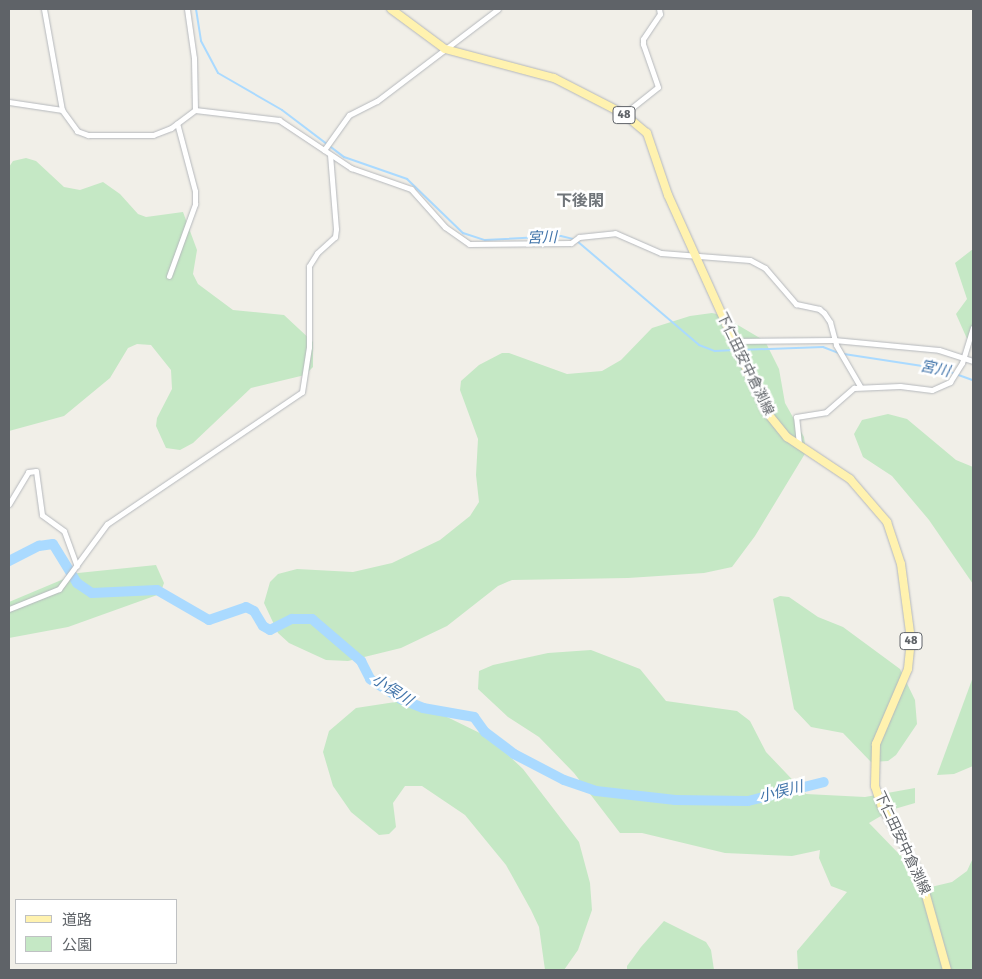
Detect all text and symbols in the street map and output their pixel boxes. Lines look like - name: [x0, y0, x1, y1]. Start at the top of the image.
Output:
- road number: 48: [612, 106, 636, 124]
- district label: 下後閑: [556, 191, 604, 211]
- water label: 宮川: [527, 229, 557, 247]
- street label: 下仁田安中倉渕線: [713, 310, 777, 418]
- water label: 宮川: [918, 357, 952, 381]
- road number: 48: [898, 631, 924, 650]
- water label: 小俣川: [368, 670, 416, 710]
- water label: 小俣川: [757, 778, 805, 806]
- street label: 下仁田安中倉渕線: [871, 789, 933, 897]
- legend: [15, 899, 178, 964]
- text: 道路: [62, 911, 92, 929]
- text: 公園: [62, 936, 92, 954]

